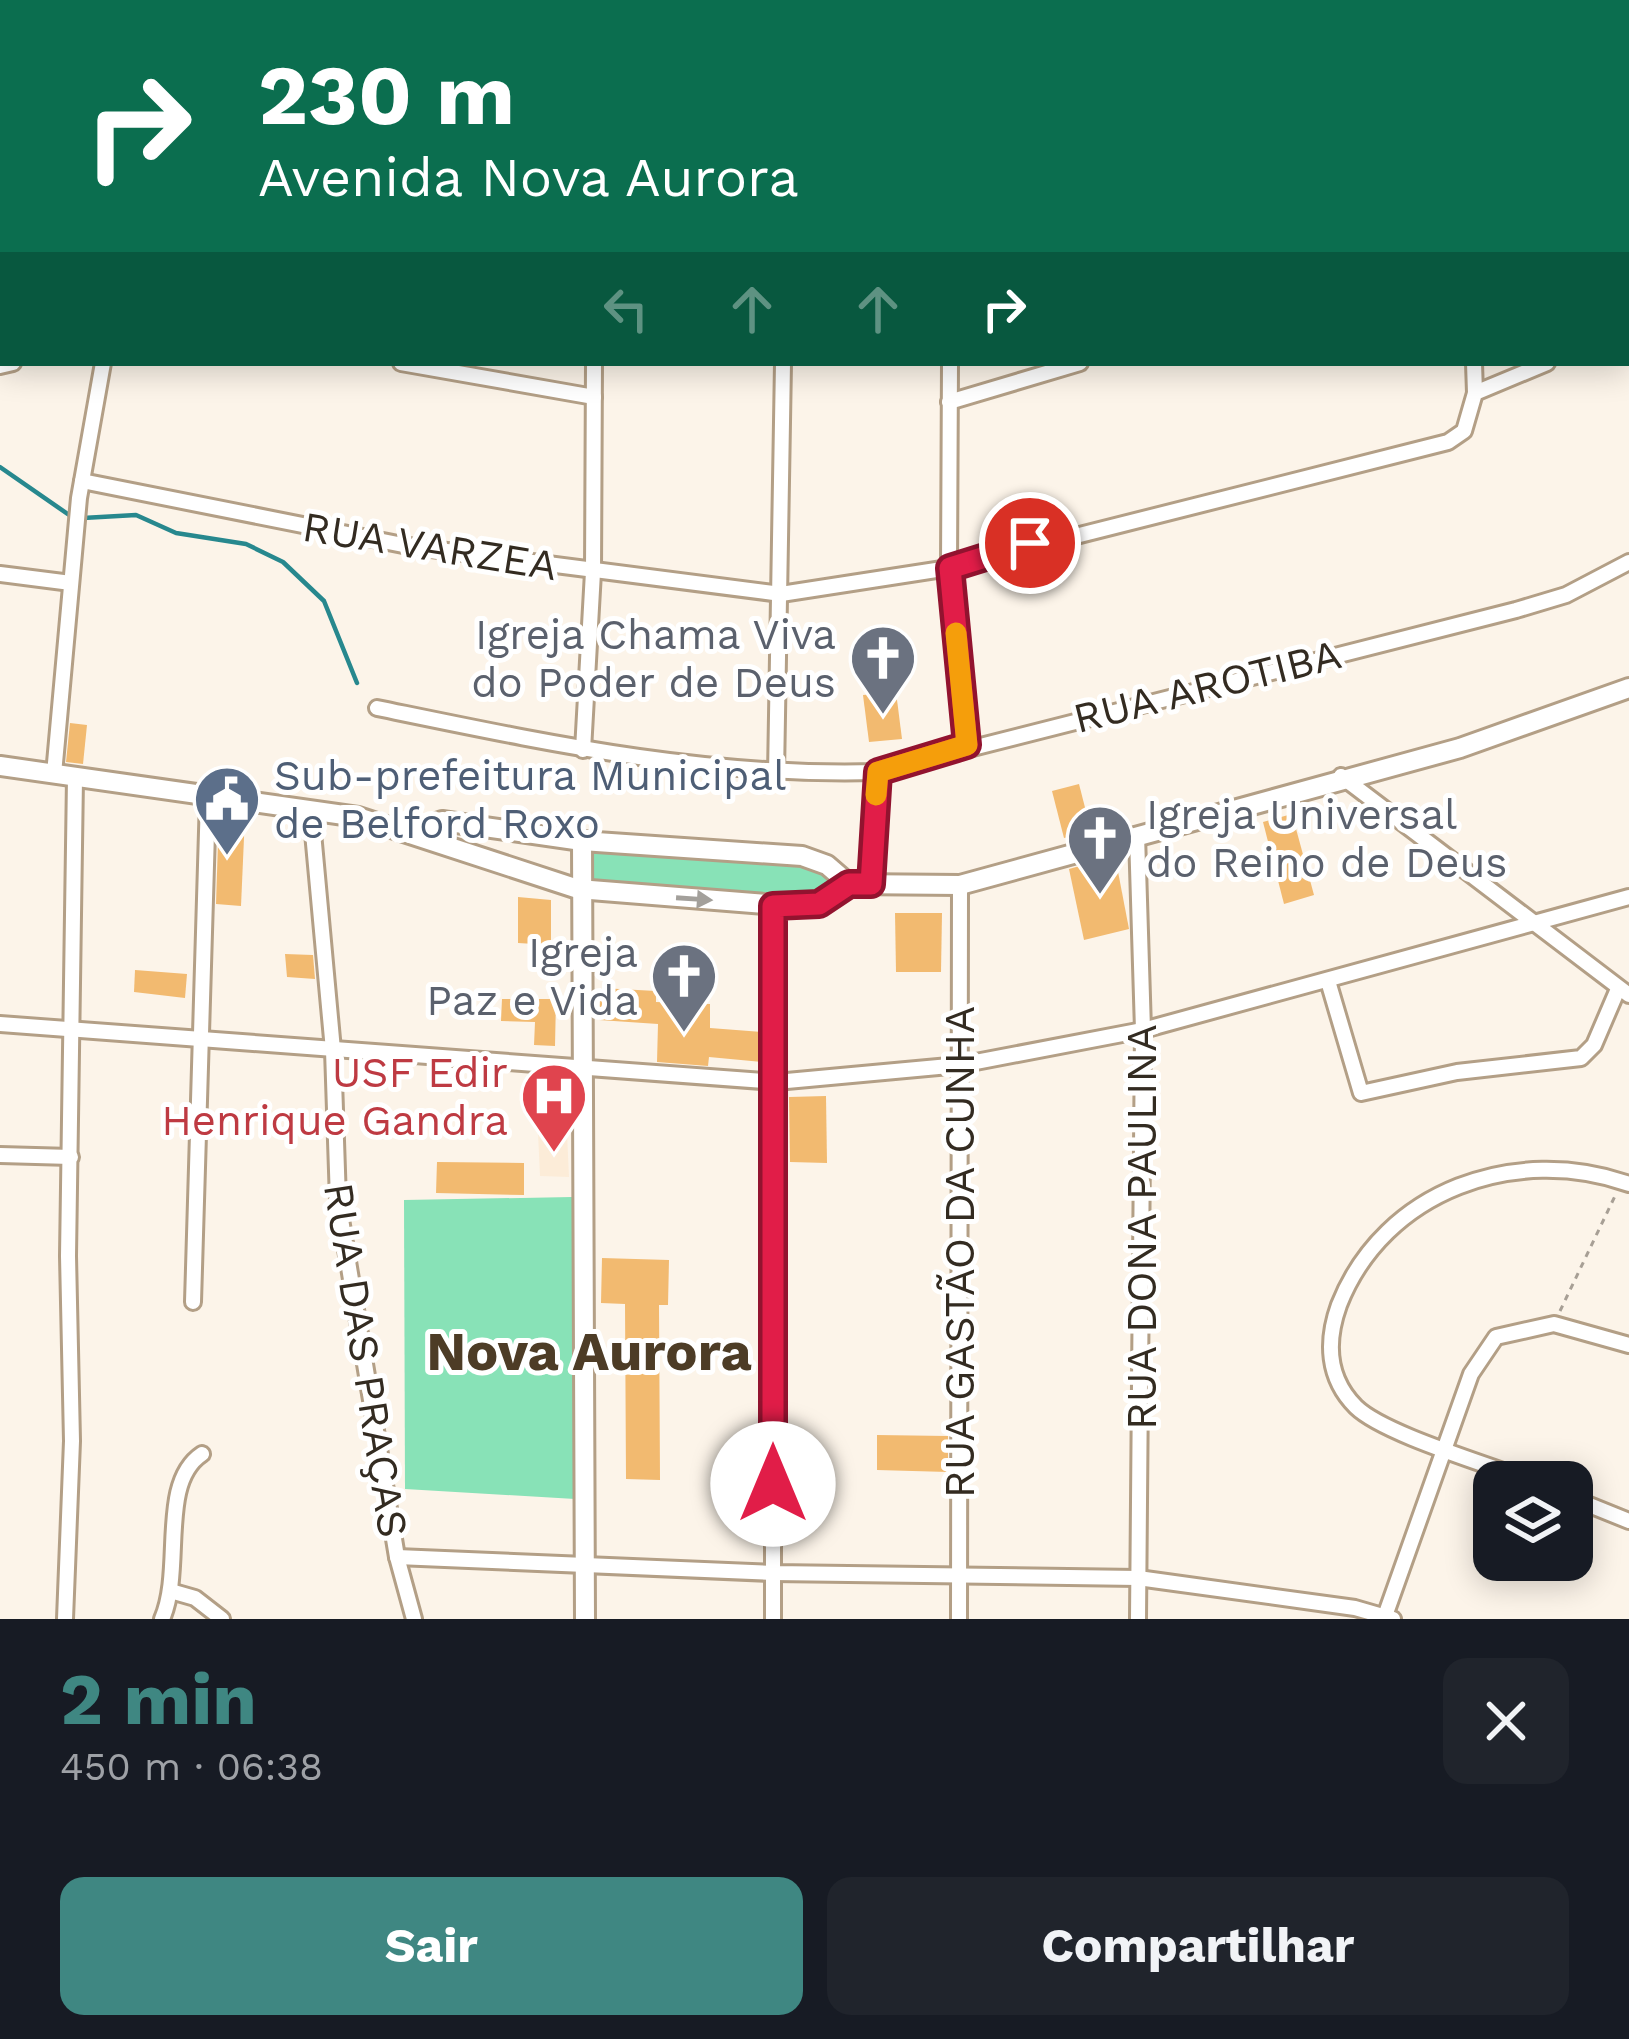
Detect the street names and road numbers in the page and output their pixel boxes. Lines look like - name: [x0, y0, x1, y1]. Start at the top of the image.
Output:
- street label: RUA VARZEA: [299, 502, 561, 590]
- street label: RUA AROTIBA: [1068, 629, 1346, 743]
- street label: RUA GASTÃO DA CUNHA: [935, 1006, 984, 1498]
- street label: RUA DONA PAULINA: [1117, 1024, 1166, 1430]
- street label: RUA DAS PRAÇAS: [314, 1179, 418, 1541]

